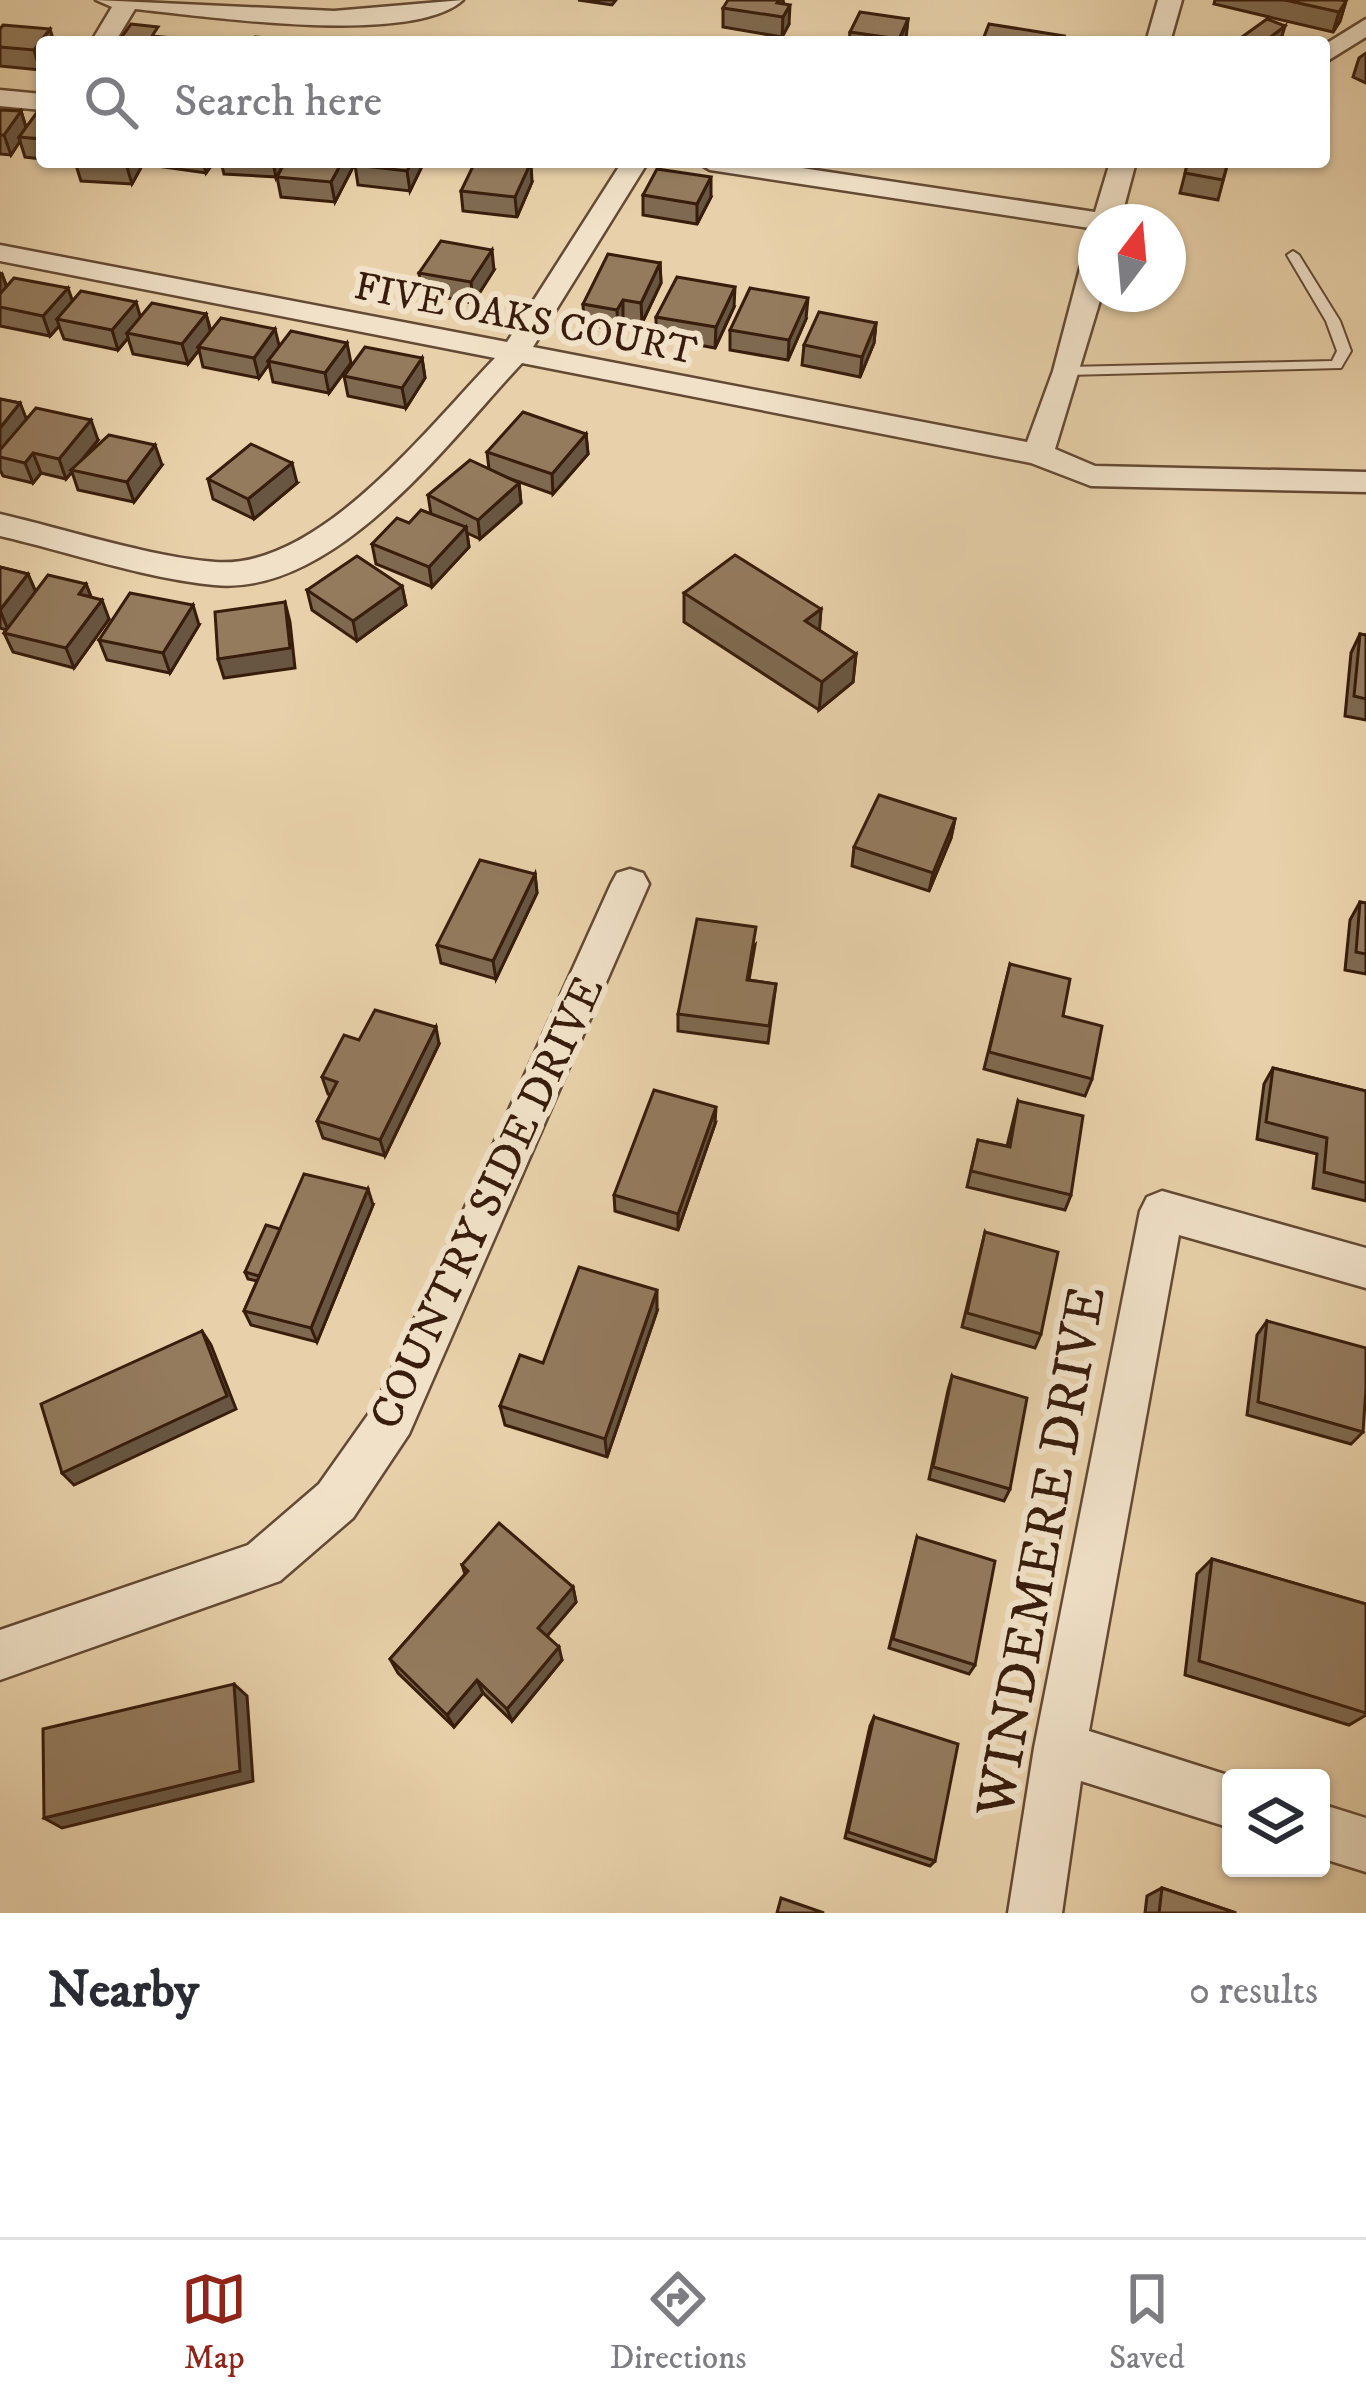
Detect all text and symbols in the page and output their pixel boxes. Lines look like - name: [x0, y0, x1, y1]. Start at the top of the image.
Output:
- search box: [36, 36, 1330, 168]
- icon: search: [78, 69, 144, 135]
- text: Search here: [174, 74, 382, 130]
- north arrow: [1078, 204, 1186, 312]
- street label: FIVE OAKS COURT: [350, 262, 701, 377]
- street label: COUNTRY SIDE DRIVE: [358, 968, 617, 1439]
- street label: WINDEMERE DRIVE: [963, 1281, 1122, 1823]
- map controls: [1222, 1769, 1330, 1877]
- button: layers: [1222, 1769, 1330, 1877]
- text: Nearby: [48, 1959, 199, 2023]
- text: 0 results: [1189, 1967, 1318, 2016]
- tab: Map: [181, 2266, 247, 2379]
- tab: Directions: [610, 2266, 746, 2379]
- tab: Saved: [1109, 2266, 1185, 2379]

